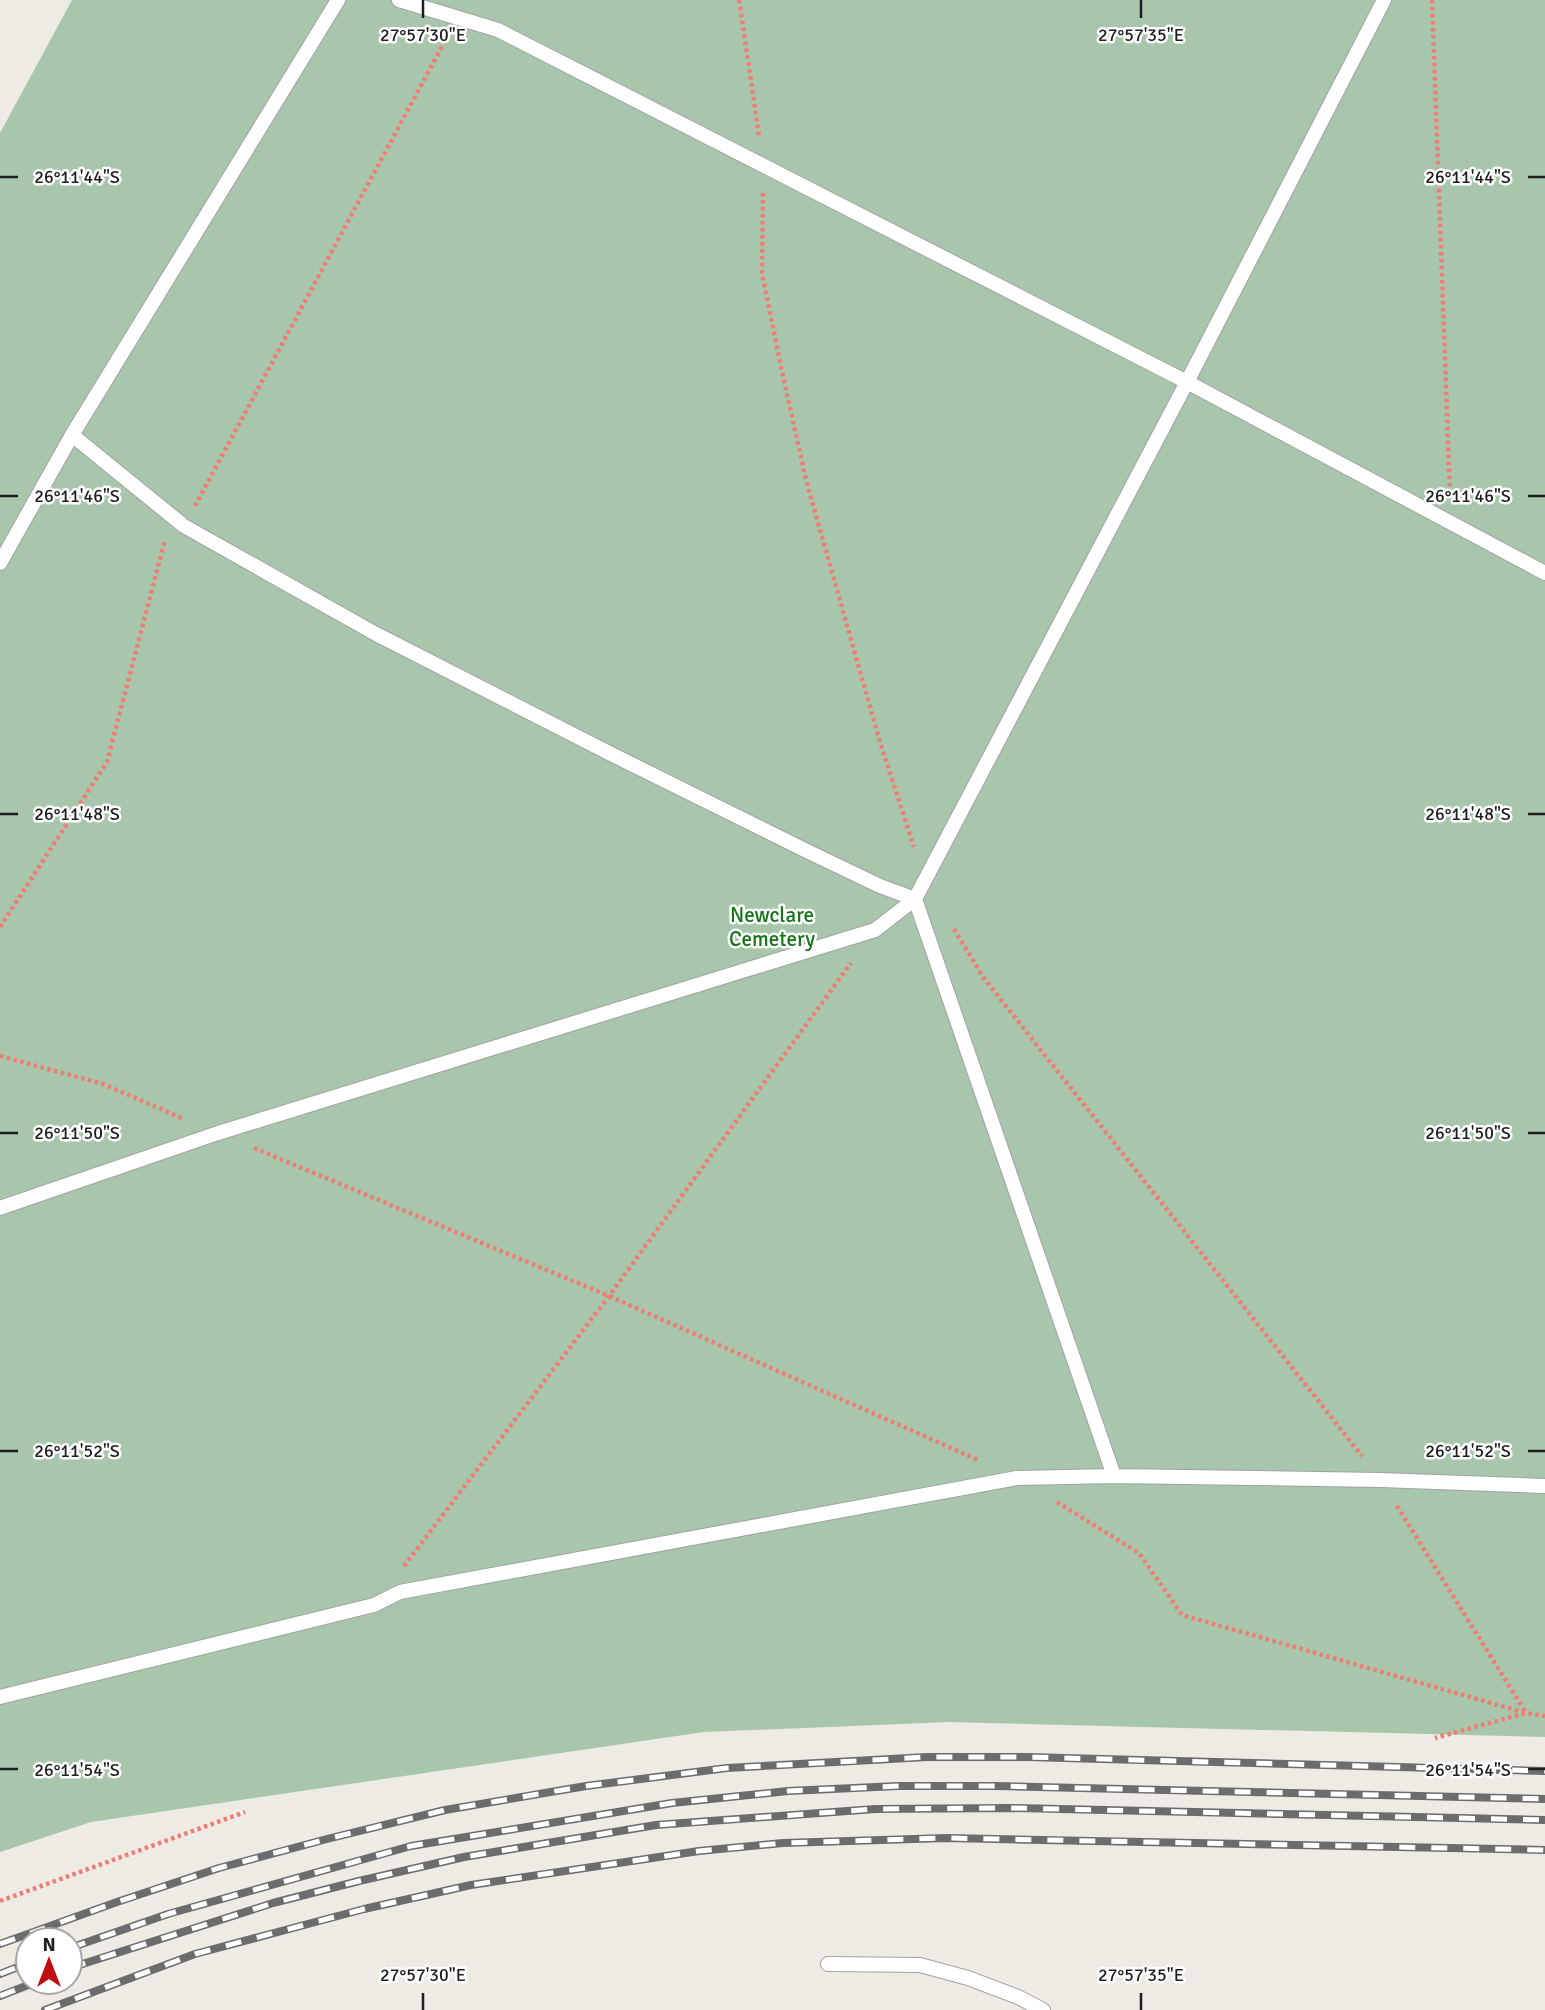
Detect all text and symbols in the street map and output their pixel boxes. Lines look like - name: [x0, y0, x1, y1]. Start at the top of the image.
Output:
- text: 27°57'30"E: [380, 24, 466, 46]
- text: 27°57'35"E: [1098, 24, 1184, 46]
- text: 26°11'44"S: [34, 166, 120, 188]
- text: 26°11'44"S: [1425, 166, 1511, 188]
- text: 26°11'46"S: [34, 485, 120, 507]
- text: 26°11'46"S: [1425, 485, 1511, 507]
- text: 26°11'48"S: [34, 803, 120, 825]
- text: 26°11'48"S: [1425, 803, 1511, 825]
- park label: Newclare Cemetery: [729, 902, 815, 952]
- text: 26°11'50"S: [34, 1122, 120, 1144]
- text: 26°11'50"S: [1425, 1122, 1511, 1144]
- text: 26°11'52"S: [34, 1440, 120, 1462]
- text: 26°11'52"S: [1425, 1440, 1511, 1462]
- text: 26°11'54"S: [34, 1759, 120, 1781]
- text: 26°11'54"S: [1425, 1759, 1511, 1781]
- north arrow: [14, 1926, 84, 1996]
- text: N: [42, 1933, 56, 1957]
- text: 27°57'30"E: [380, 1964, 466, 1986]
- text: 27°57'35"E: [1098, 1964, 1184, 1986]

